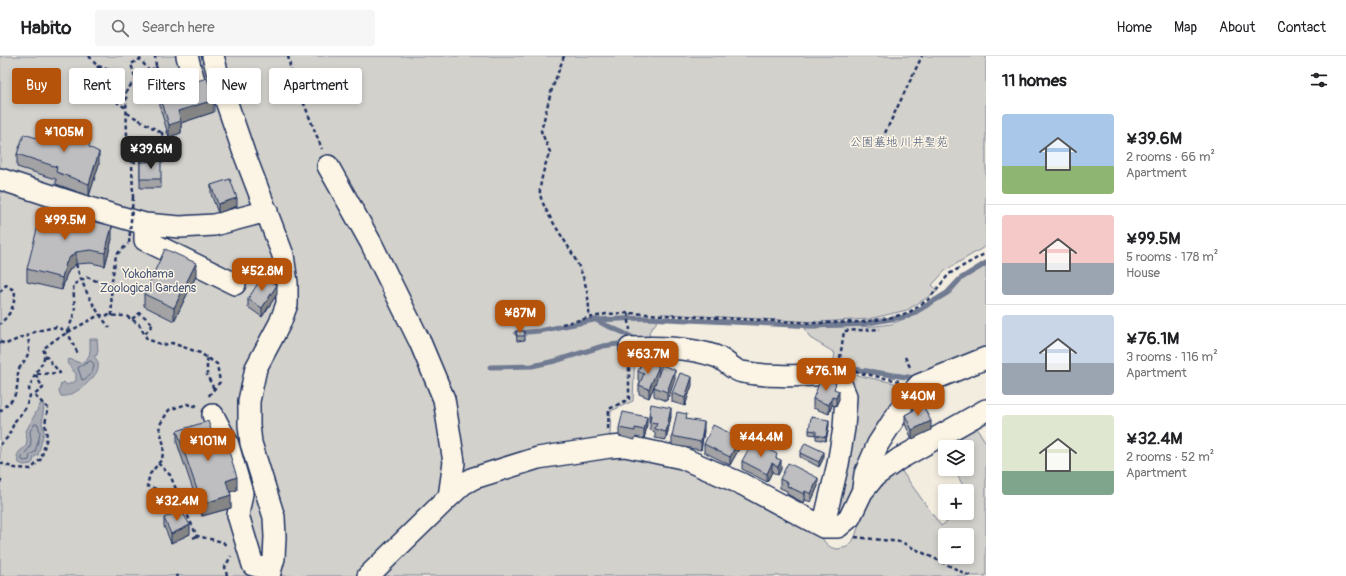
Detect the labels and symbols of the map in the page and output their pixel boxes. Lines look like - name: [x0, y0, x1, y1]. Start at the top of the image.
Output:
- pin: ¥105M: [36, 119, 92, 153]
- park label: 公園墓地 川井聖苑: [850, 135, 948, 150]
- pin: ¥39.6M: [118, 136, 184, 170]
- pin: ¥99.5M: [32, 207, 98, 241]
- pin: ¥52.8M: [229, 258, 295, 292]
- park label: Yokohama Zoological Gardens: [100, 267, 197, 296]
- pin: ¥87M: [496, 300, 544, 334]
- pin: ¥63.7M: [615, 341, 681, 375]
- pin: ¥76.1M: [793, 358, 859, 392]
- pin: ¥40M: [894, 383, 942, 417]
- pin: ¥44.4M: [728, 424, 794, 458]
- pin: ¥101M: [180, 428, 236, 462]
- pin: ¥32.4M: [144, 488, 210, 522]

